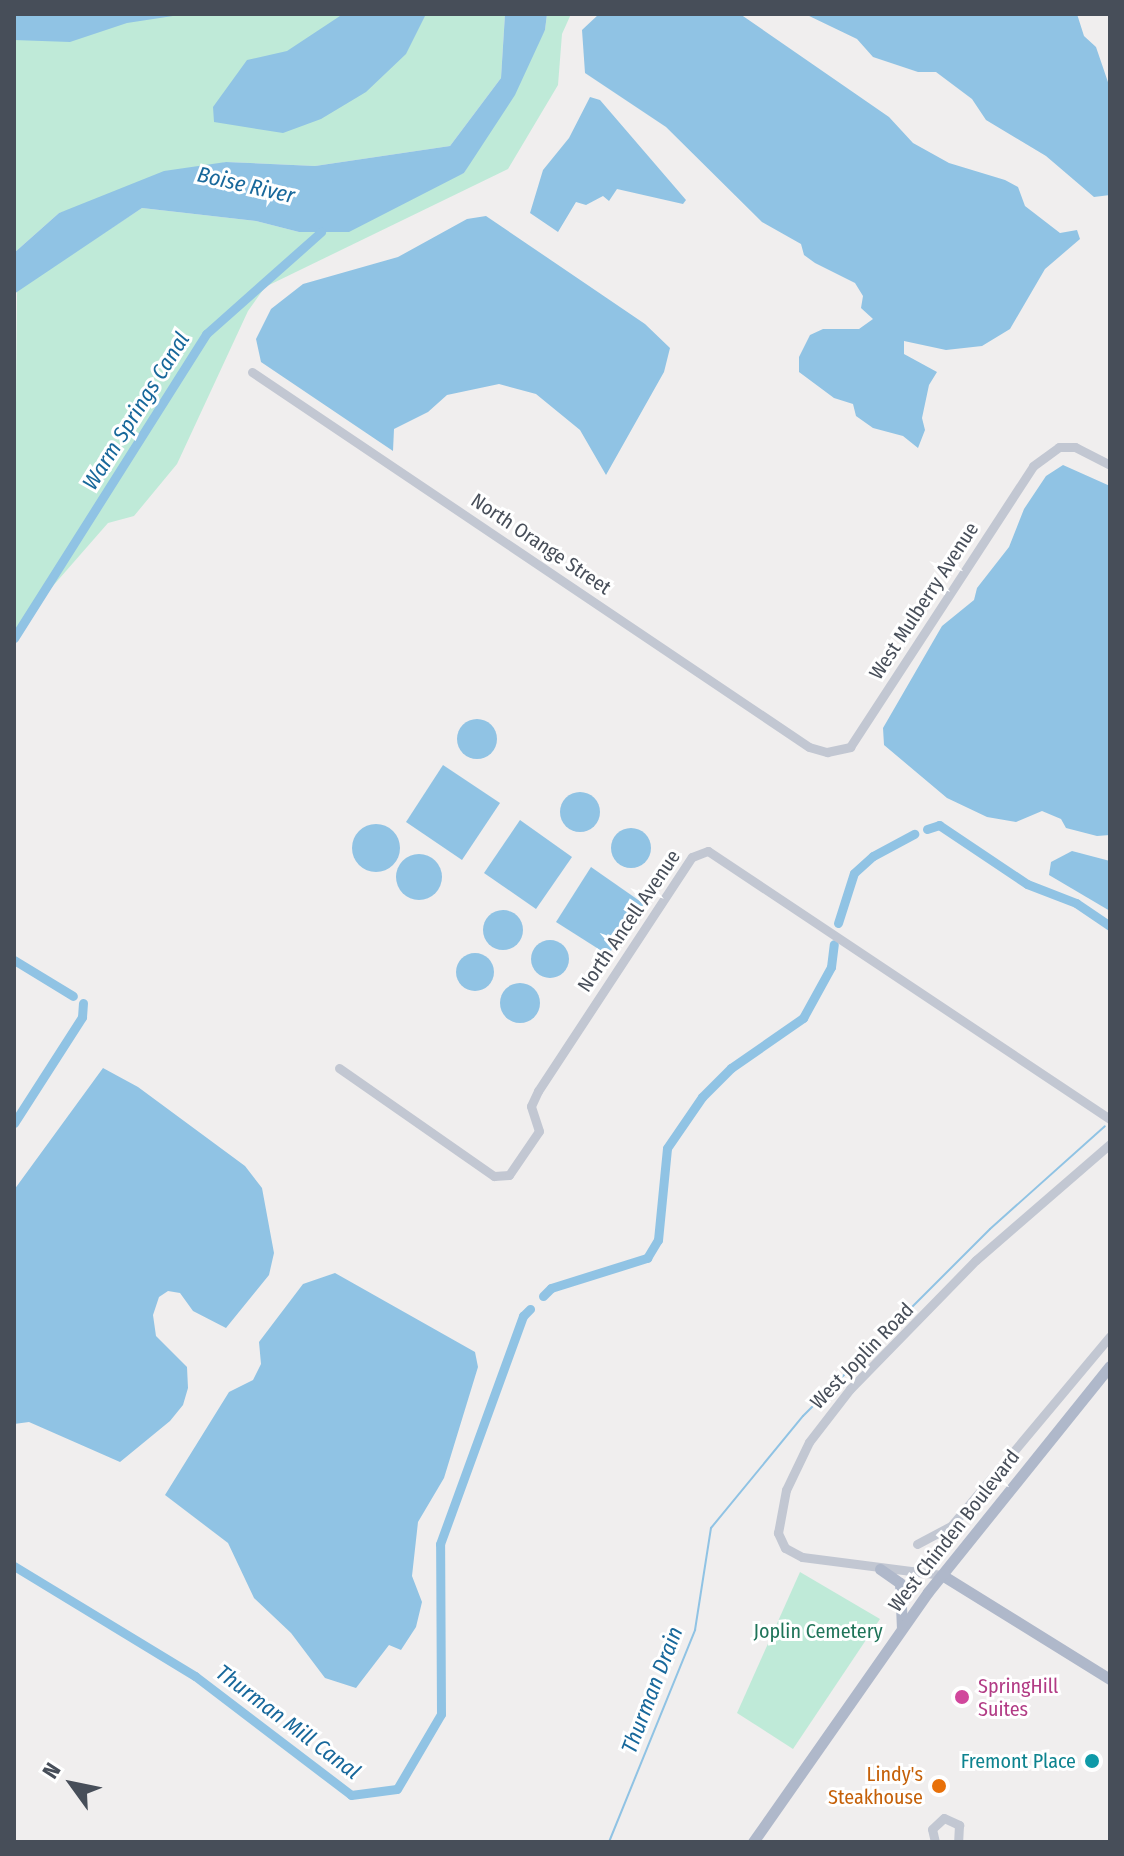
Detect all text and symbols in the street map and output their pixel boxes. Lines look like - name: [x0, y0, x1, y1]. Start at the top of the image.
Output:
- water label: Boise River: [195, 161, 297, 209]
- water label: Warm Springs Canal: [77, 327, 195, 495]
- street label: North Orange Street: [467, 488, 615, 600]
- street label: West Mulberry Avenue: [864, 518, 984, 684]
- street label: North Ancell Avenue: [573, 846, 685, 996]
- street label: West Joplin Road: [805, 1298, 919, 1414]
- street label: West Chinden Boulevard: [883, 1445, 1025, 1617]
- park label: Joplin Cemetery: [753, 1619, 883, 1643]
- water label: Thurman Drain: [616, 1623, 688, 1757]
- water label: Thurman Mill Canal: [211, 1659, 365, 1785]
- place label: SpringHill Suites: [978, 1674, 1058, 1721]
- marker: SpringHill Suites: [953, 1688, 971, 1706]
- north arrow: [32, 1744, 112, 1824]
- place label: Fremont Place: [961, 1749, 1076, 1773]
- marker: Fremont Place: [1083, 1752, 1101, 1770]
- text: N: [37, 1758, 66, 1784]
- place label: Lindy's Steakhouse: [828, 1762, 923, 1809]
- marker: Lindy's Steakhouse: [930, 1777, 948, 1795]

